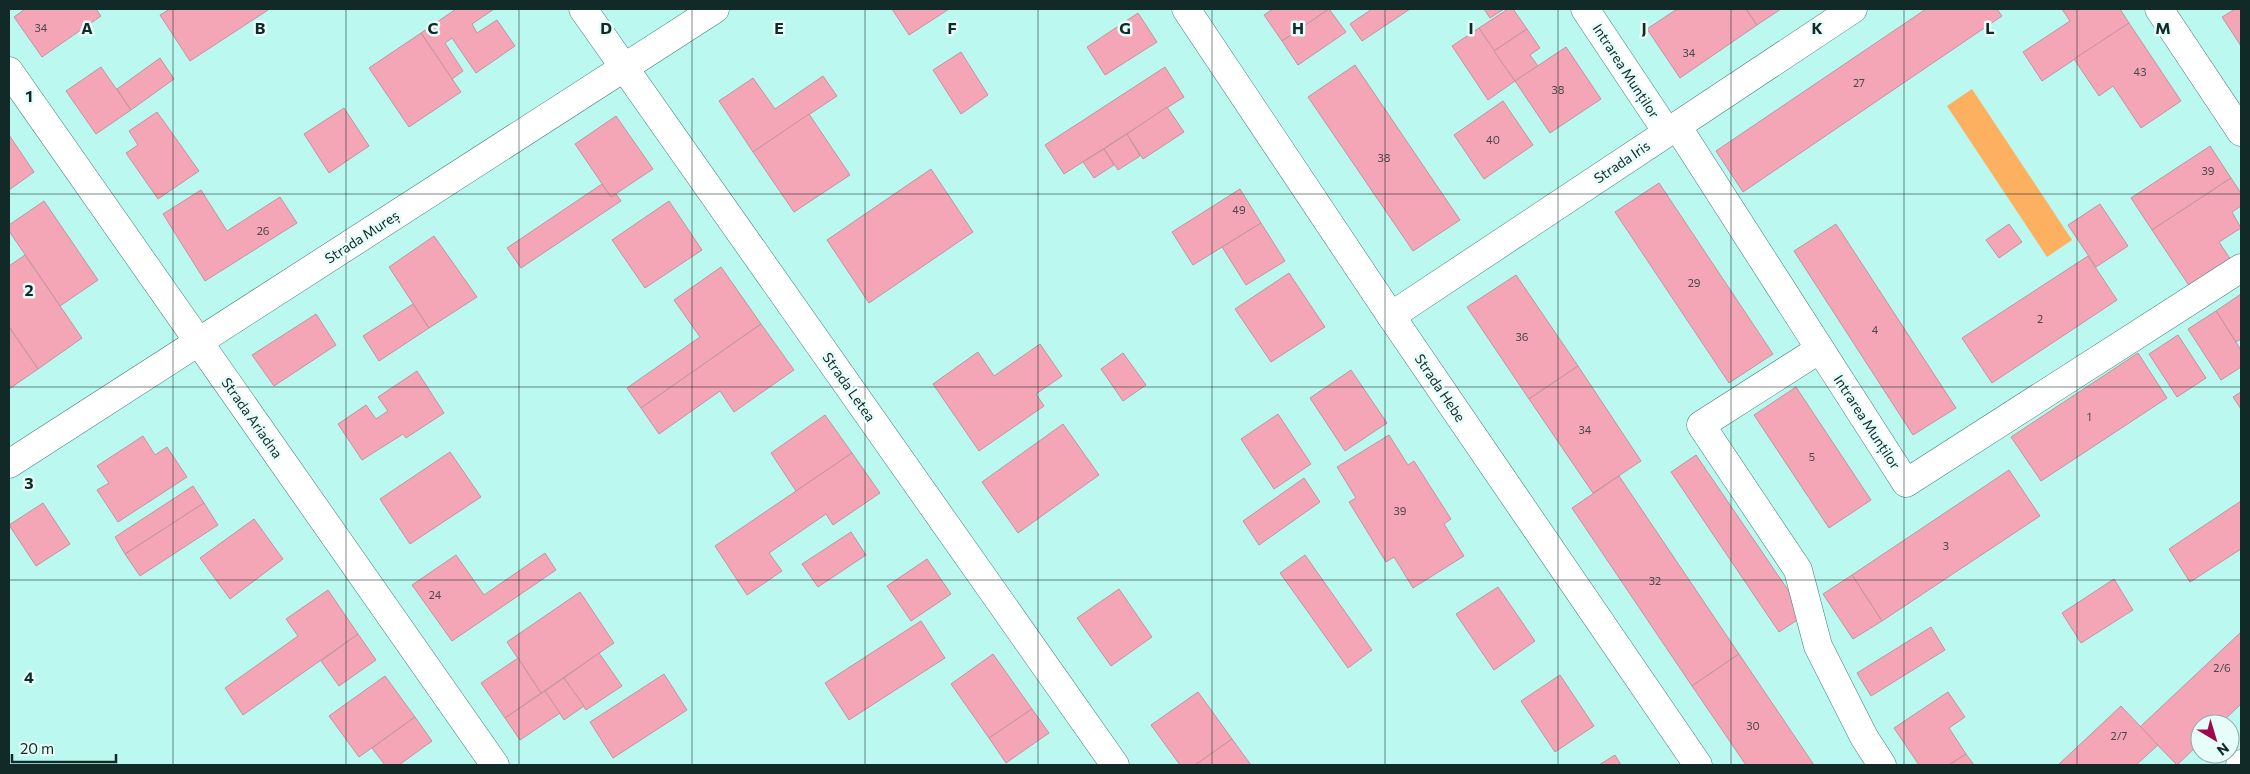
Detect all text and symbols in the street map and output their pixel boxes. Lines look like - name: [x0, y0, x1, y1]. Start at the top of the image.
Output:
- text: A: [81, 18, 93, 37]
- text: B: [255, 18, 266, 37]
- text: C: [428, 18, 439, 37]
- text: D: [600, 18, 612, 37]
- text: E: [774, 18, 784, 37]
- text: F: [947, 18, 957, 37]
- text: G: [1119, 18, 1131, 37]
- text: H: [1292, 18, 1304, 37]
- text: I: [1468, 18, 1474, 37]
- text: J: [1641, 18, 1647, 37]
- text: K: [1811, 18, 1823, 37]
- text: L: [1985, 18, 1995, 37]
- text: M: [2155, 18, 2171, 37]
- street label: Intrarea Munților: [1589, 20, 1664, 122]
- house number: 34: [35, 21, 48, 34]
- house number: 34: [1683, 46, 1696, 59]
- house number: 43: [2134, 65, 2146, 78]
- house number: 27: [1853, 76, 1865, 89]
- house number: 38: [1552, 83, 1565, 96]
- text: 1: [25, 86, 33, 105]
- house number: 40: [1486, 133, 1500, 146]
- street label: Strada Iris: [1590, 137, 1653, 187]
- house number: 38: [1378, 151, 1391, 164]
- house number: 39: [2202, 164, 2215, 177]
- house number: 49: [1232, 203, 1246, 216]
- street label: Strada Mureș: [321, 206, 403, 268]
- house number: 26: [257, 224, 270, 237]
- house number: 29: [1688, 276, 1701, 289]
- text: 2: [24, 280, 34, 299]
- house number: 2: [2037, 312, 2043, 325]
- house number: 4: [1872, 323, 1879, 336]
- house number: 36: [1516, 330, 1529, 343]
- street label: Strada Letea: [819, 349, 879, 424]
- street label: Strada Hebe: [1411, 351, 1469, 425]
- street label: Intrarea Munților: [1830, 371, 1905, 473]
- street label: Strada Ariadna: [218, 374, 286, 461]
- house number: 1: [2087, 410, 2091, 423]
- house number: 34: [1579, 423, 1592, 436]
- house number: 5: [1809, 450, 1815, 463]
- text: 3: [24, 473, 34, 492]
- house number: 39: [1394, 504, 1407, 517]
- house number: 3: [1943, 539, 1949, 552]
- house number: 32: [1649, 574, 1661, 587]
- house number: 24: [429, 588, 442, 601]
- house number: 2/6: [2213, 661, 2231, 674]
- text: 4: [24, 667, 34, 686]
- north arrow: [2190, 714, 2240, 764]
- house number: 30: [1746, 719, 1760, 732]
- house number: 2/7: [2111, 729, 2128, 742]
- scale bar: [12, 732, 116, 764]
- text: 20 m: [20, 739, 54, 757]
- text: N: [2214, 740, 2233, 760]

